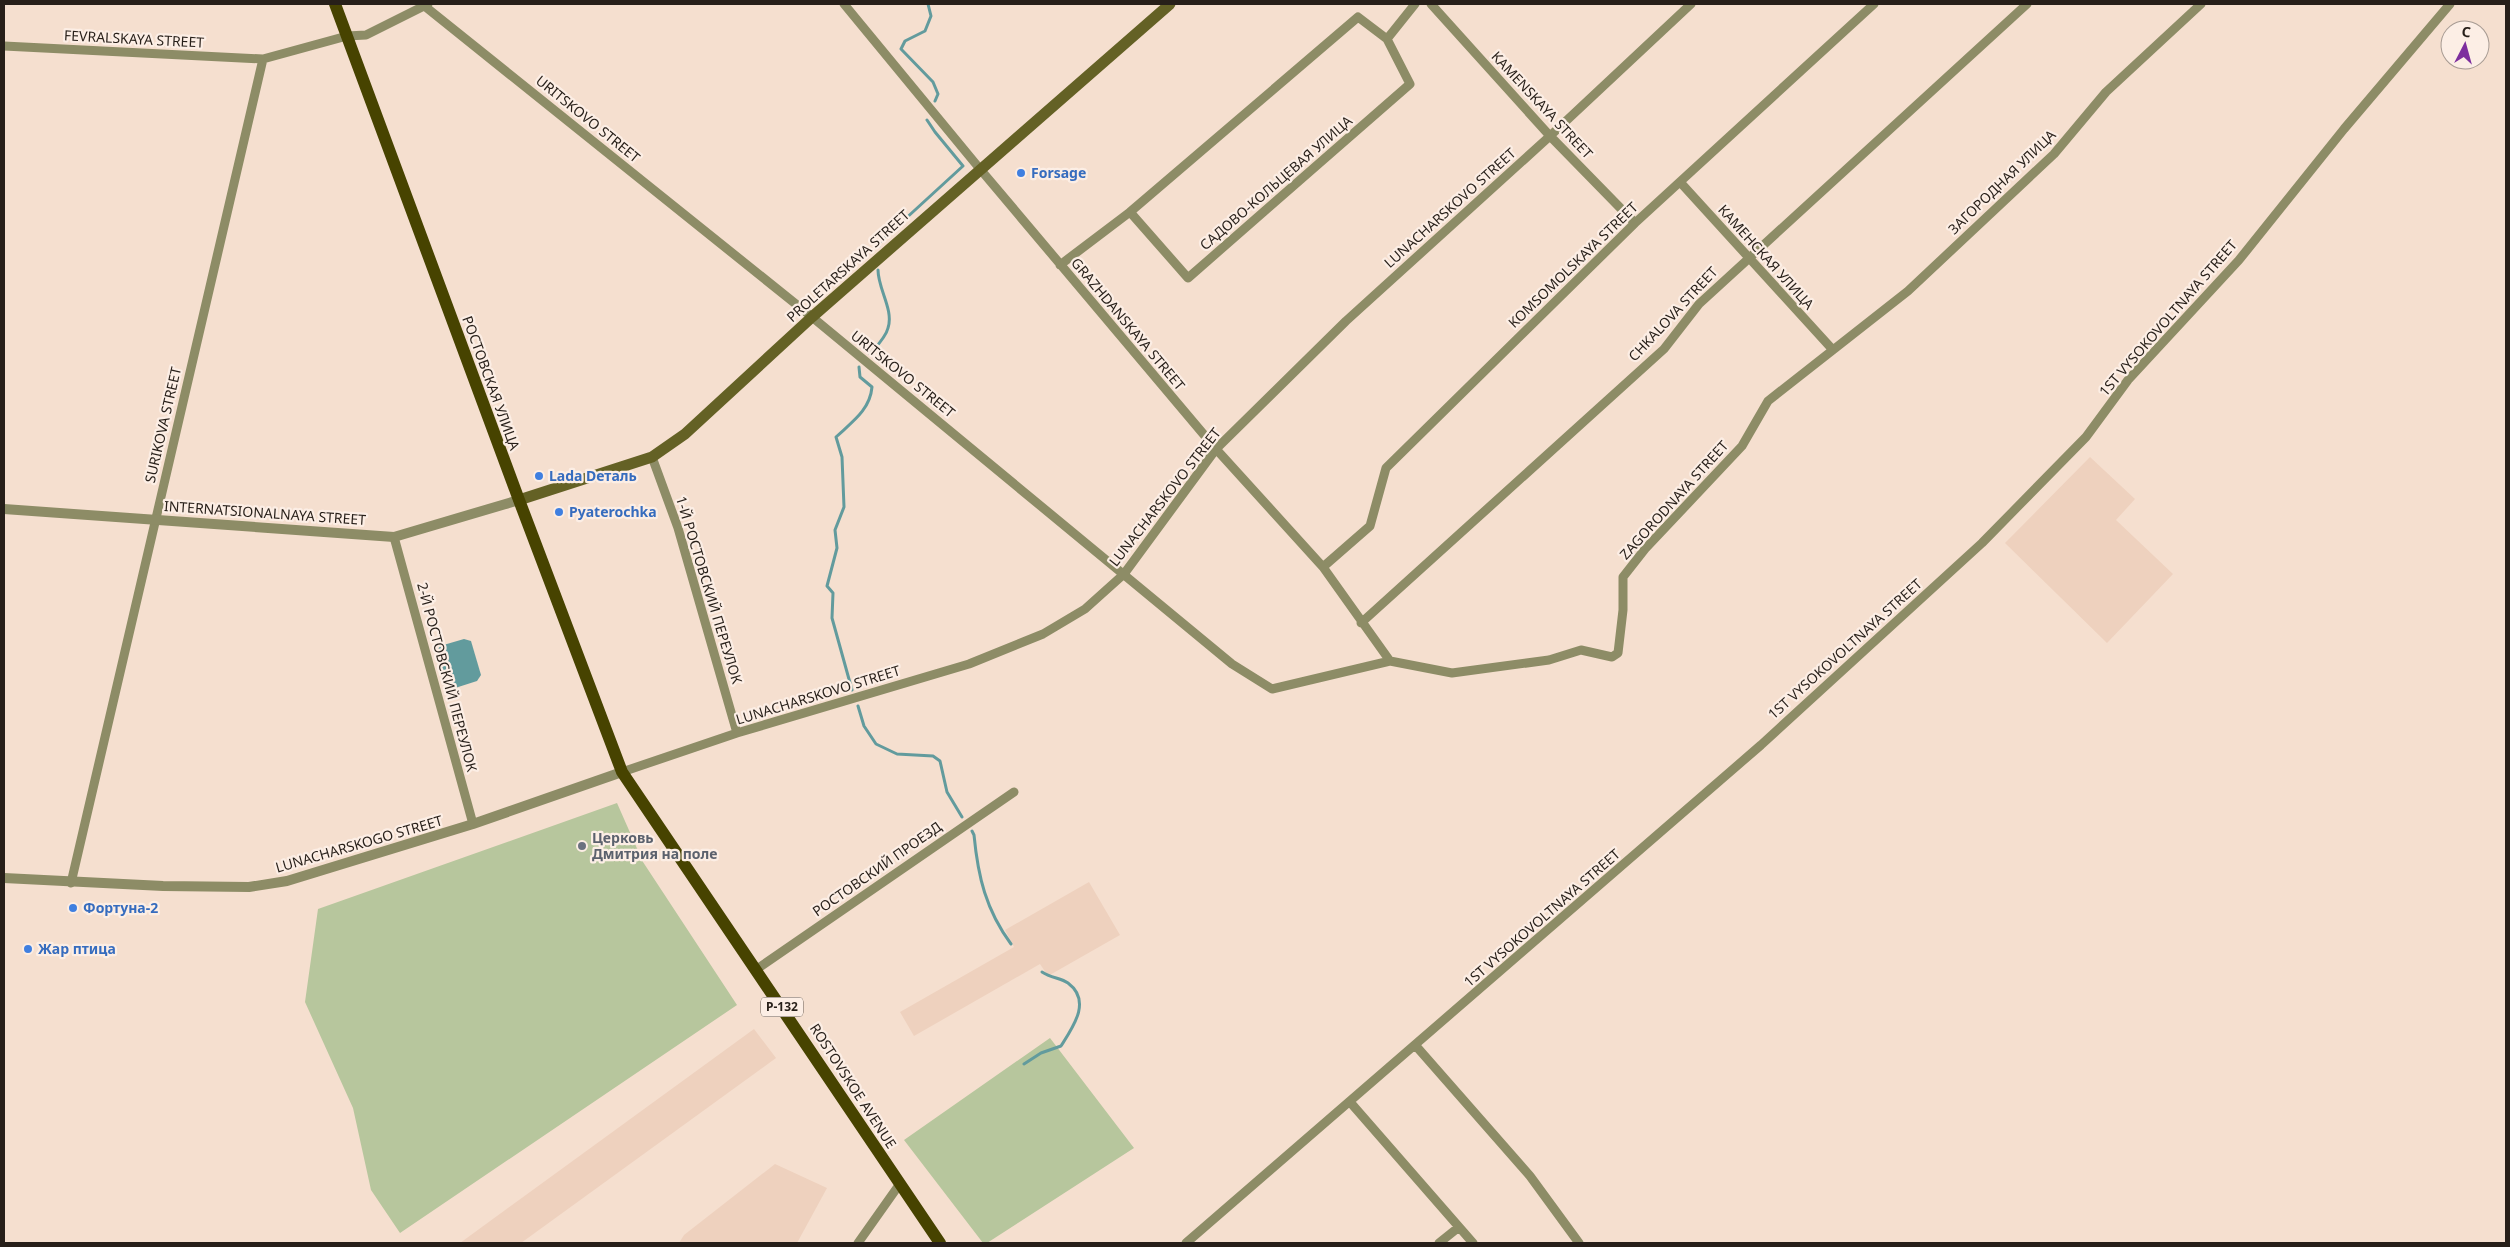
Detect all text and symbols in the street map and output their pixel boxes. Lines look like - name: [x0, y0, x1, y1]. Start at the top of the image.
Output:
- north arrow: [2440, 20, 2490, 70]
- text: С: [2461, 22, 2472, 41]
- street label: FEVRALSKAYA STREET: [64, 25, 205, 52]
- street label: KAMENSKAYA STREET: [1488, 47, 1597, 163]
- street label: URITSKOVO STREET: [532, 71, 644, 167]
- street label: САДОВО-КОЛЬЦЕВАЯ УЛИЦА: [1195, 111, 1356, 254]
- street label: ЗАГОРОДНАЯ УЛИЦА: [1944, 125, 2060, 238]
- street label: LUNACHARSKOVO STREET: [1380, 143, 1520, 272]
- place label: Forsage: [1031, 163, 1086, 182]
- marker: Forsage: [1015, 167, 1027, 179]
- street label: KOMSOMOLSKAYA STREET: [1504, 197, 1642, 332]
- street label: КАМЕНСКАЯ УЛИЦА: [1714, 200, 1819, 313]
- street label: PROLETARSKAYA STREET: [782, 205, 913, 326]
- street label: 1ST VYSOKOVOLTNAYA STREET: [2094, 235, 2241, 400]
- street label: GRAZHDANSKAYA STREET: [1067, 253, 1190, 394]
- street label: CHKALOVA STREET: [1624, 262, 1722, 365]
- street label: РОСТОВСКАЯ УЛИЦА: [458, 313, 525, 453]
- street label: URITSKOVO STREET: [847, 326, 959, 422]
- street label: SURIKOVA STREET: [140, 365, 185, 485]
- street label: LUNACHARSKOVO STREET: [1105, 423, 1225, 570]
- street label: ZAGORODNAYA STREET: [1615, 436, 1732, 563]
- place label: Lada Dеталь: [549, 466, 637, 485]
- marker: Lada Dеталь: [533, 470, 545, 482]
- street label: 1-Й РОСТОВСКИЙ ПЕРЕУЛОК: [672, 494, 747, 686]
- street label: INTERNATSIONALNAYA STREET: [163, 496, 367, 529]
- place label: Pyaterochka: [569, 502, 657, 521]
- marker: Pyaterochka: [553, 506, 565, 518]
- street label: 1ST VYSOKOVOLTNAYA STREET: [1764, 574, 1926, 723]
- street label: 2-Й РОСТОВСКИЙ ПЕРЕУЛОК: [413, 580, 482, 774]
- street label: LUNACHARSKOVO STREET: [733, 660, 903, 729]
- street label: LUNACHARSKOGO STREET: [273, 810, 445, 876]
- street label: РОСТОВСКИЙ ПРОЕЗД: [808, 816, 946, 920]
- place label: Церковь Дмитрия на поле: [592, 828, 717, 863]
- marker: Церковь Дмитрия на поле: [576, 840, 588, 852]
- street label: 1ST VYSOKOVOLTNAYA STREET: [1460, 844, 1624, 991]
- place label: Фортуна-2: [83, 898, 158, 917]
- marker: Фортуна-2: [67, 902, 79, 914]
- place label: Жар птица: [38, 939, 116, 958]
- marker: Жар птица: [22, 943, 34, 955]
- road number: Р-132: [761, 998, 803, 1016]
- street label: ROSTOVSKOE AVENUE: [806, 1019, 901, 1152]

